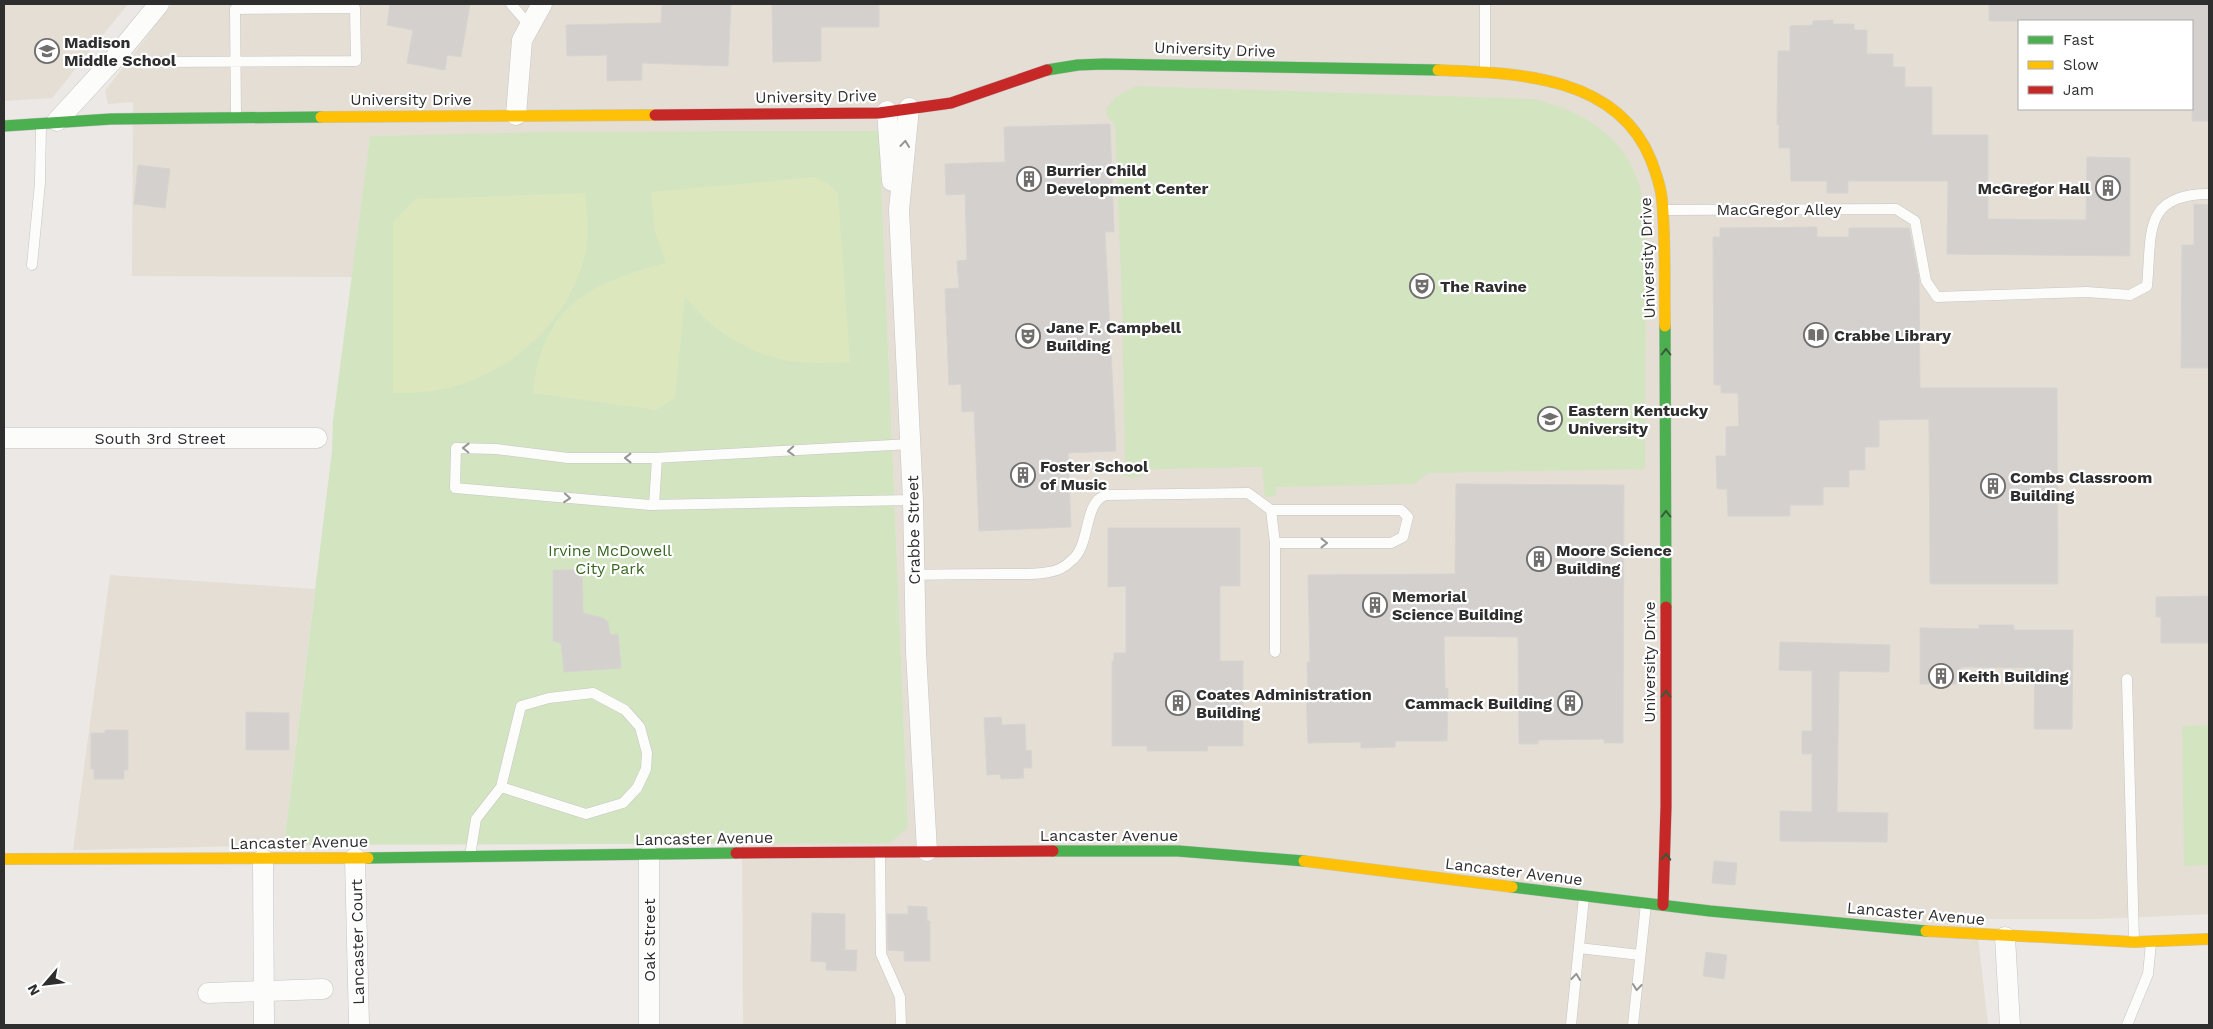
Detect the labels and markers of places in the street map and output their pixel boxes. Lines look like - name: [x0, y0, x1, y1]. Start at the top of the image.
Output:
- place label: Madison Middle School: [64, 33, 177, 70]
- school or university icon: Madison Middle School: [34, 38, 60, 64]
- place label: Burrier Child Development Center: [1046, 161, 1208, 198]
- building icon: Burrier Child Development Center: [1016, 166, 1042, 192]
- building icon: McGregor Hall: [2095, 175, 2121, 201]
- place label: McGregor Hall: [1978, 179, 2091, 198]
- theatre icon: The Ravine: [1409, 273, 1435, 299]
- place label: The Ravine: [1440, 277, 1527, 296]
- place label: Jane F. Campbell Building: [1046, 318, 1182, 355]
- library icon: Crabbe Library: [1803, 322, 1829, 348]
- theatre icon: Jane F. Campbell Building: [1015, 323, 1041, 349]
- place label: Crabbe Library: [1834, 326, 1952, 345]
- place label: Eastern Kentucky University: [1568, 401, 1709, 438]
- school or university icon: Eastern Kentucky University: [1537, 406, 1563, 432]
- place label: Foster School of Music: [1040, 457, 1149, 494]
- building icon: Foster School of Music: [1010, 462, 1036, 488]
- place label: Combs Classroom Building: [2010, 468, 2152, 505]
- building icon: Combs Classroom Building: [1980, 473, 2006, 499]
- place label: Moore Science Building: [1556, 541, 1672, 578]
- building icon: Moore Science Building: [1526, 546, 1552, 572]
- place label: Memorial Science Building: [1392, 587, 1522, 624]
- building icon: Memorial Science Building: [1362, 592, 1388, 618]
- building icon: Keith Building: [1928, 663, 1954, 689]
- place label: Keith Building: [1958, 667, 2068, 686]
- place label: Coates Administration Building: [1196, 685, 1372, 722]
- building icon: Coates Administration Building: [1165, 690, 1191, 716]
- building icon: Cammack Building: [1557, 690, 1583, 716]
- place label: Cammack Building: [1405, 694, 1552, 713]

